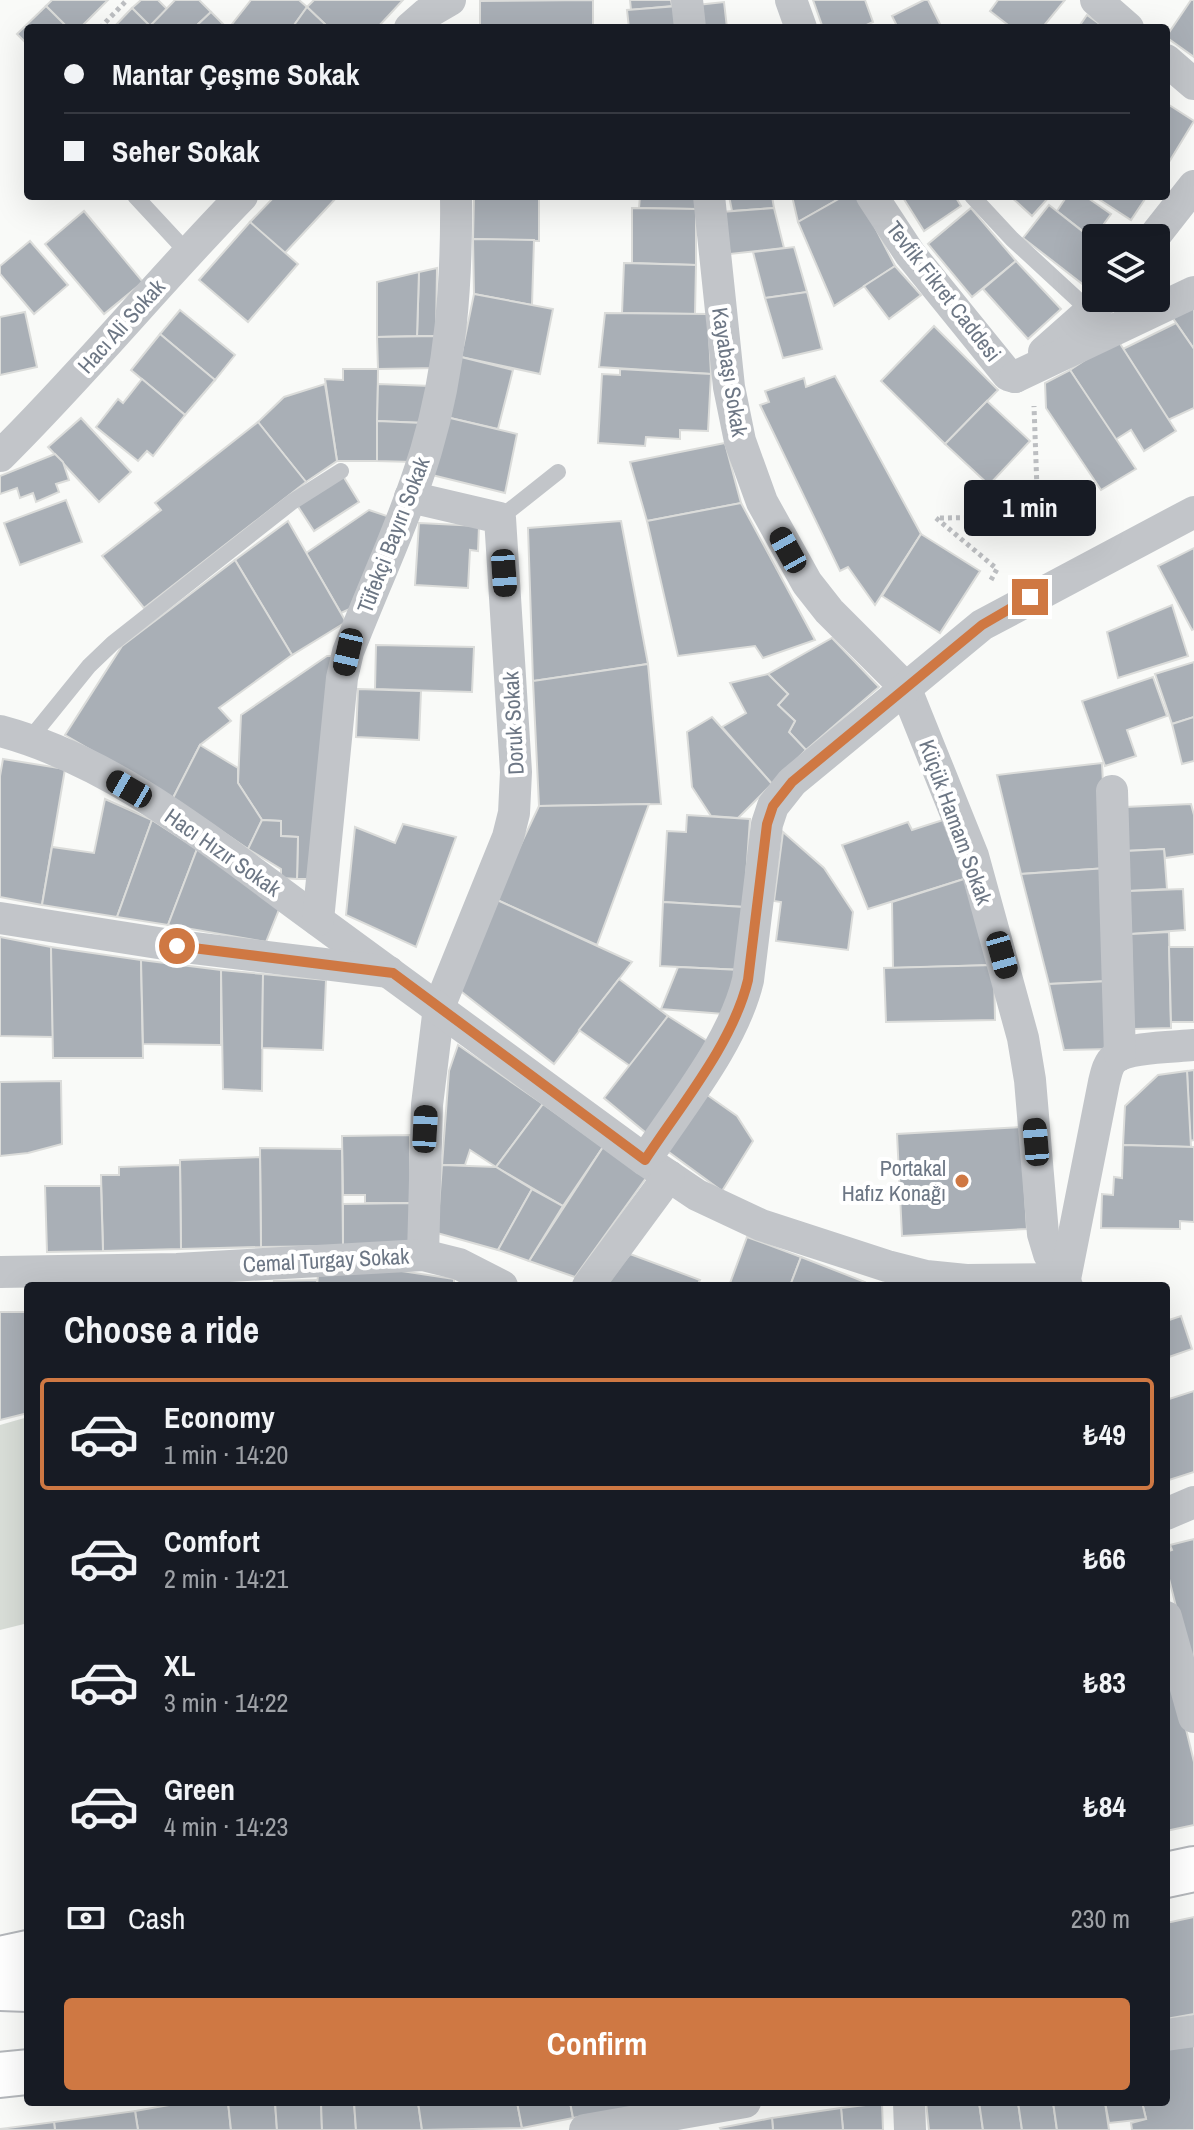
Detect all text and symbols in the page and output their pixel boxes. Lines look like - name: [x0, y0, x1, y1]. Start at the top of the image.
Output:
- text: Mantar Çeşme Sokak: [112, 54, 359, 94]
- text: Seher Sokak: [112, 131, 260, 171]
- street label: Tevfik Fikret Caddesi: [880, 215, 1008, 367]
- map controls: [1082, 224, 1170, 312]
- button: layers: [1082, 224, 1170, 312]
- street label: Hacı Ali Sokak: [71, 272, 172, 380]
- street label: Kayabaşı Sokak: [705, 305, 755, 440]
- street label: Tüfekçi Bayırı Sokak: [349, 452, 437, 617]
- callout: 1 min: [964, 481, 1096, 537]
- text: 1 min: [1002, 490, 1058, 525]
- car: [766, 523, 810, 577]
- car: [490, 548, 518, 598]
- route end: [1012, 579, 1048, 615]
- car: [331, 626, 365, 678]
- street label: Doruk Sokak: [495, 670, 531, 775]
- street label: Küçük Hamam Sokak: [912, 735, 1000, 910]
- car: [102, 767, 156, 811]
- street label: Hacı Hızır Sokak: [159, 801, 288, 904]
- route start: [159, 928, 195, 964]
- car: [984, 929, 1020, 981]
- car: [412, 1104, 438, 1154]
- car: [1022, 1117, 1050, 1167]
- place label: Portakal Hafız Konağı: [842, 1153, 946, 1208]
- marker: Portakal Hafız Konağı: [953, 1172, 971, 1190]
- street label: Cemal Turgay Sokak: [242, 1241, 411, 1279]
- text: Choose a ride: [64, 1306, 259, 1354]
- text: Economy: [164, 1397, 275, 1437]
- icon: car: [68, 1398, 140, 1470]
- text: ₺49: [1084, 1414, 1126, 1454]
- text: 1 min · 14:20: [164, 1437, 288, 1472]
- text: Comfort: [164, 1521, 260, 1561]
- icon: car: [68, 1522, 140, 1594]
- text: ₺66: [1084, 1538, 1126, 1578]
- text: 2 min · 14:21: [164, 1561, 288, 1596]
- text: XL: [164, 1645, 195, 1685]
- icon: car: [68, 1646, 140, 1718]
- text: ₺83: [1084, 1662, 1126, 1702]
- text: 3 min · 14:22: [164, 1685, 288, 1720]
- text: Green: [164, 1769, 235, 1809]
- icon: car: [68, 1770, 140, 1842]
- text: ₺84: [1084, 1786, 1126, 1826]
- text: 4 min · 14:23: [164, 1809, 288, 1844]
- icon: cash: [64, 1896, 108, 1940]
- text: Cash: [128, 1898, 185, 1938]
- text: 230 m: [1071, 1901, 1130, 1936]
- button: Confirm: [64, 1998, 1130, 2090]

